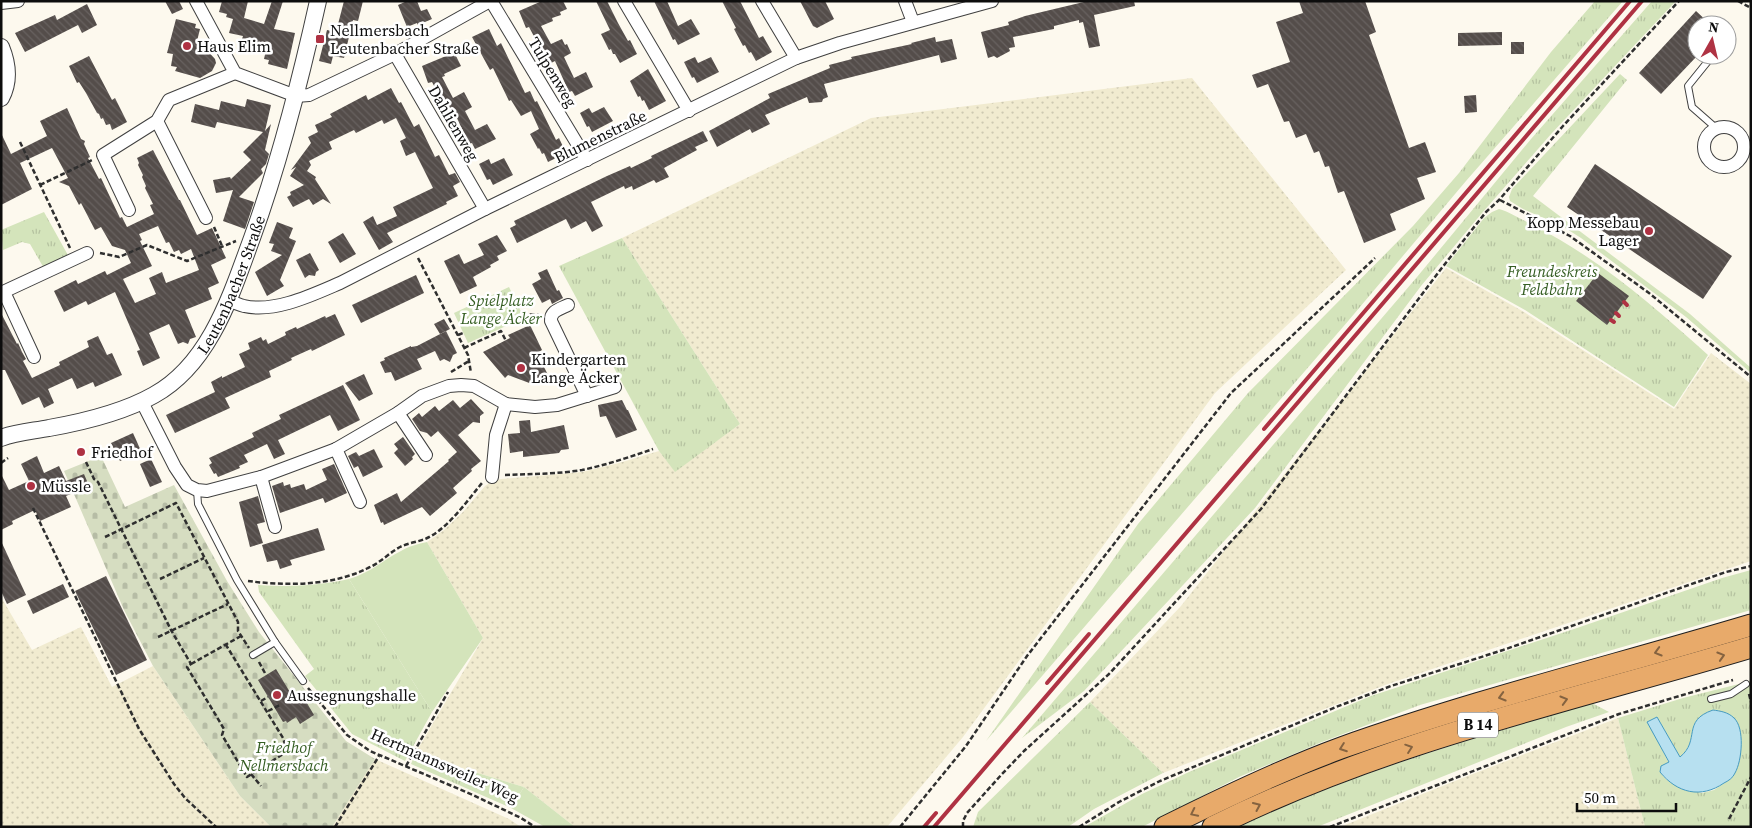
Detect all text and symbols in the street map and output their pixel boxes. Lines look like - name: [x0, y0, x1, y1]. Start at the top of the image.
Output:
- north arrow: [1687, 15, 1737, 65]
- text: N: [1707, 17, 1720, 38]
- place label: Nellmersbach Leutenbacher Straße: [330, 19, 479, 59]
- marker: Nellmersbach Leutenbacher Straße: [314, 33, 326, 45]
- street label: Tulpenweg: [523, 33, 583, 111]
- place label: Haus Elim: [197, 35, 271, 57]
- marker: Haus Elim: [181, 40, 193, 52]
- street label: Dahlienweg: [423, 81, 485, 165]
- street label: Blumenstraße: [550, 104, 650, 168]
- place label: Kopp Messebau Lager: [1527, 211, 1639, 251]
- street label: Leutenbacher Straße: [191, 212, 270, 358]
- marker: Kopp Messebau Lager: [1643, 225, 1655, 237]
- park label: Freundeskreis Feldbahn: [1506, 260, 1597, 300]
- park label: Spielplatz Lange Äcker: [459, 289, 542, 329]
- place label: Kindergarten Lange Äcker: [531, 348, 626, 388]
- marker: Kindergarten Lange Äcker: [515, 362, 527, 374]
- place label: Friedhof: [91, 441, 154, 463]
- marker: Friedhof: [75, 446, 87, 458]
- place label: Müssle: [41, 475, 91, 497]
- marker: Müssle: [25, 480, 37, 492]
- one-way arrow: [1655, 646, 1663, 656]
- one-way arrow: [1716, 652, 1724, 662]
- place label: Aussegnungshalle: [287, 684, 416, 706]
- marker: Aussegnungshalle: [271, 689, 283, 701]
- one-way arrow: [1499, 691, 1507, 701]
- one-way arrow: [1560, 696, 1568, 706]
- road number: B 14: [1458, 712, 1498, 738]
- street label: Hertmannsweiler Weg: [367, 722, 523, 808]
- park label: Friedhof Nellmersbach: [239, 736, 329, 776]
- one-way arrow: [1339, 742, 1348, 752]
- one-way arrow: [1404, 743, 1413, 753]
- scale bar: [1577, 780, 1676, 812]
- text: 50 m: [1584, 787, 1616, 808]
- one-way arrow: [1252, 802, 1261, 813]
- one-way arrow: [1190, 806, 1199, 817]

